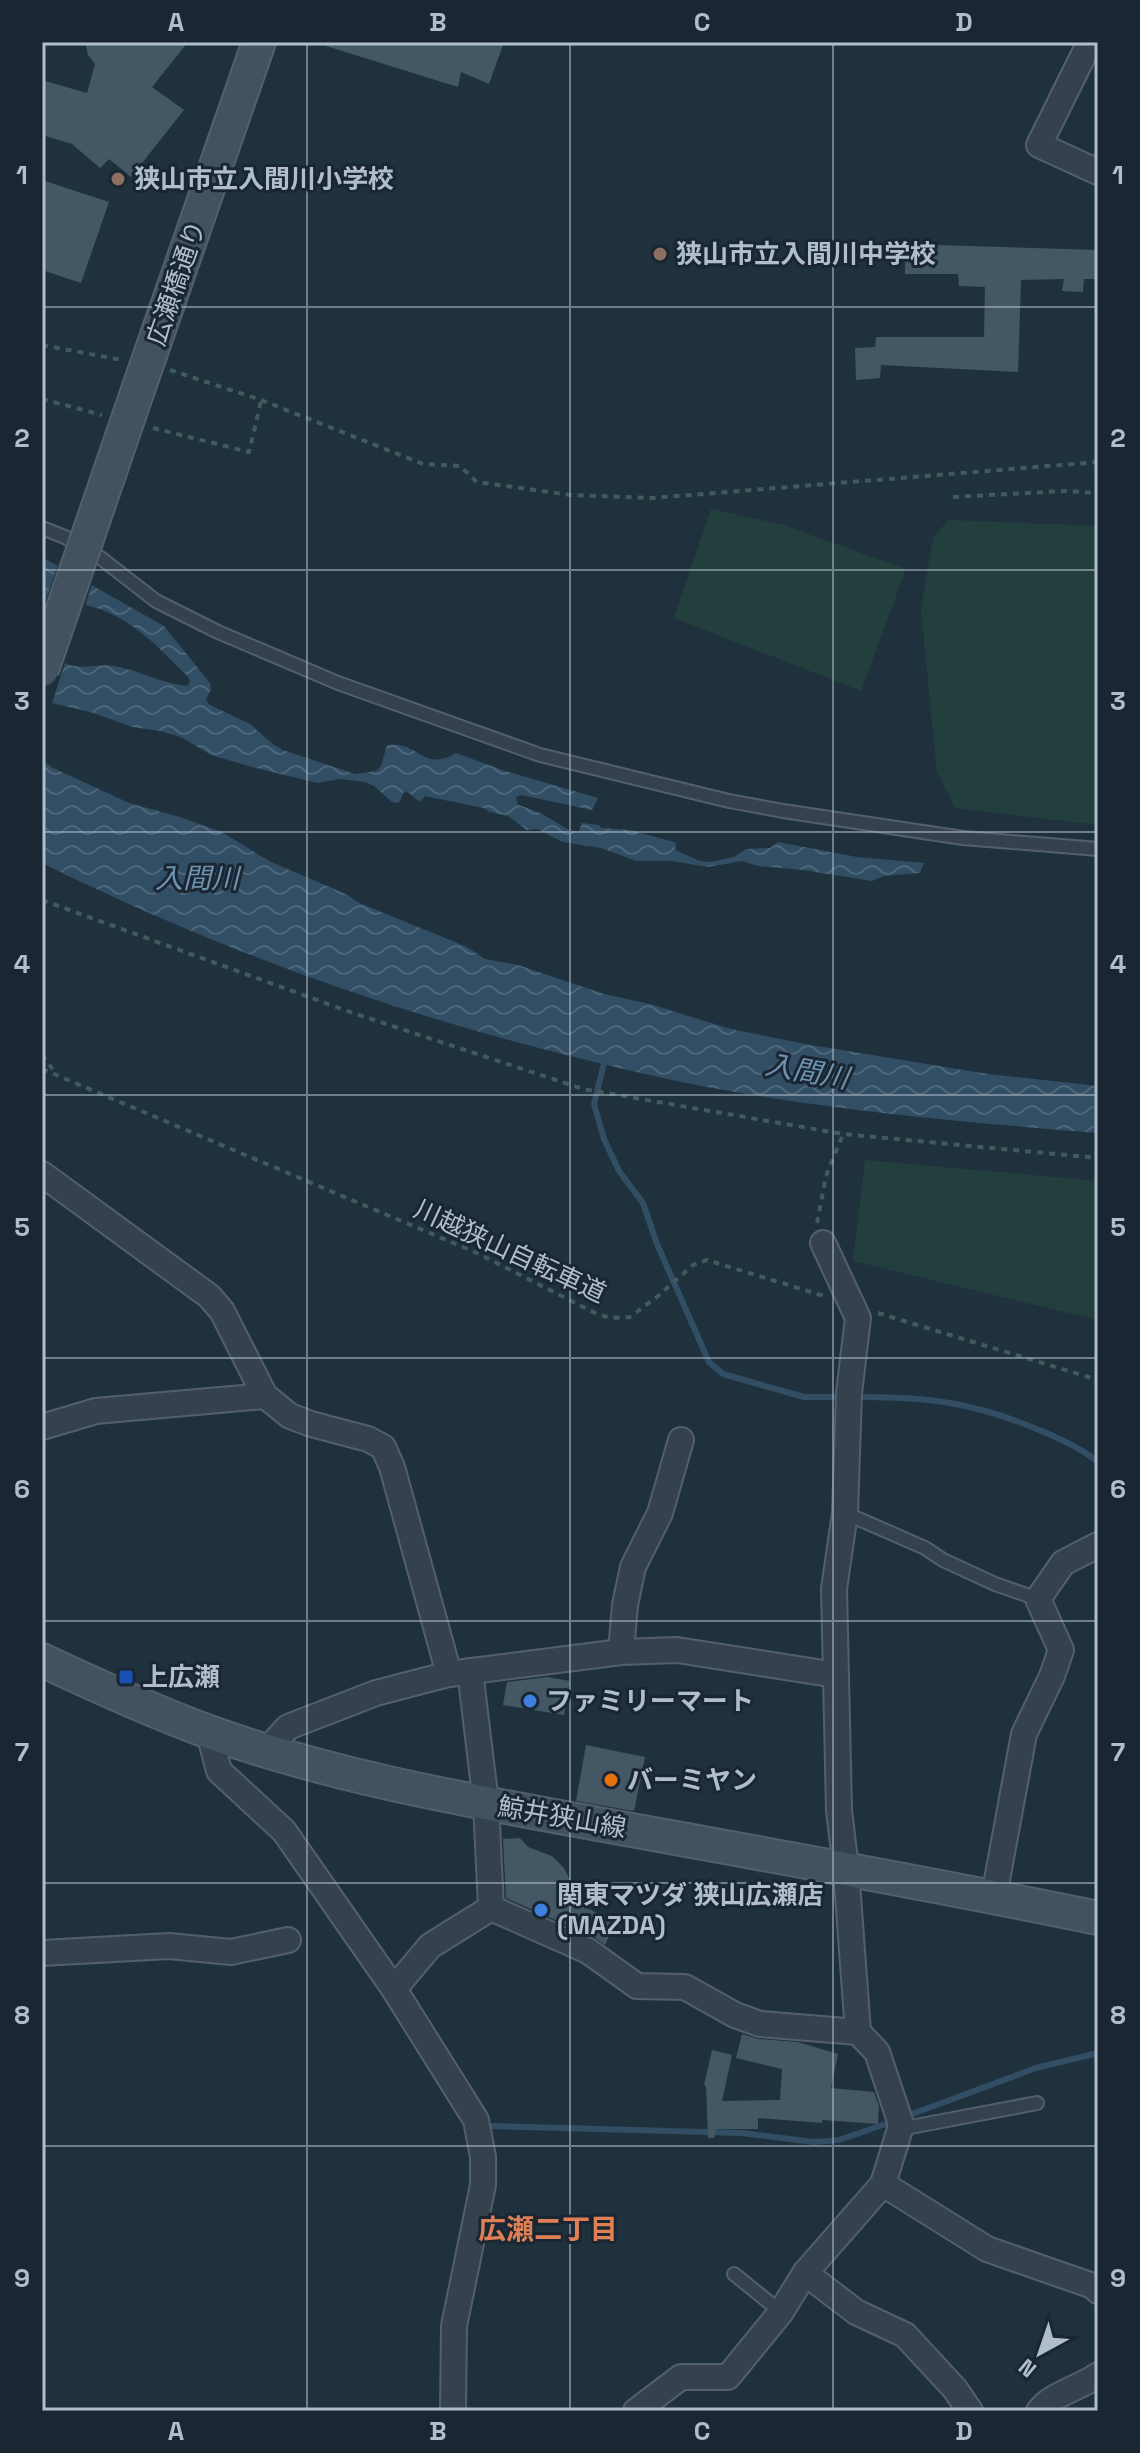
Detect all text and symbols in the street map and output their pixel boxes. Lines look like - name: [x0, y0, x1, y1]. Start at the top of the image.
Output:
- text: A: [168, 5, 185, 39]
- text: B: [429, 5, 447, 39]
- text: C: [694, 5, 710, 39]
- text: D: [955, 5, 973, 39]
- text: 1: [16, 158, 28, 192]
- text: 1: [1112, 158, 1124, 192]
- place label: 狭山市立入間川小学校: [134, 162, 394, 196]
- marker: 狭山市立入間川小学校: [109, 170, 127, 188]
- street label: 広瀬橋通り: [139, 216, 213, 350]
- place label: 狭山市立入間川中学校: [676, 237, 936, 271]
- marker: 狭山市立入間川中学校: [651, 245, 669, 263]
- text: 2: [14, 421, 30, 455]
- text: 2: [1110, 421, 1126, 455]
- text: 3: [14, 684, 30, 718]
- text: 3: [1110, 684, 1126, 718]
- water label: 入間川: [155, 860, 242, 896]
- text: 4: [14, 947, 30, 981]
- text: 4: [1110, 947, 1126, 981]
- water label: 入間川: [763, 1046, 854, 1097]
- street label: 川越狭山自転車道: [409, 1192, 611, 1310]
- text: 5: [14, 1210, 30, 1244]
- text: 5: [1110, 1210, 1126, 1244]
- text: 6: [14, 1472, 30, 1506]
- text: 6: [1110, 1472, 1126, 1506]
- place label: 上広瀬: [142, 1660, 220, 1694]
- marker: 上広瀬: [117, 1668, 135, 1686]
- place label: ファミリーマート: [546, 1684, 754, 1718]
- marker: ファミリーマート: [521, 1692, 539, 1710]
- text: 7: [15, 1735, 29, 1769]
- text: 7: [1111, 1735, 1125, 1769]
- place label: バーミヤン: [627, 1763, 757, 1797]
- marker: バーミヤン: [602, 1771, 620, 1789]
- street label: 鯨井狭山線: [495, 1789, 629, 1845]
- place label: 関東マツダ 狭山広瀬店 (MAZDA): [557, 1878, 824, 1942]
- marker: 関東マツダ 狭山広瀬店 (MAZDA): [532, 1901, 550, 1919]
- text: 8: [14, 1998, 30, 2032]
- text: 8: [1110, 1998, 1126, 2032]
- district label: 広瀬二丁目: [478, 2211, 618, 2247]
- text: 9: [14, 2261, 30, 2295]
- text: 9: [1110, 2261, 1126, 2295]
- north arrow: [1000, 2313, 1080, 2393]
- text: N: [1012, 2353, 1042, 2384]
- text: A: [168, 2414, 185, 2448]
- text: B: [429, 2414, 447, 2448]
- text: C: [694, 2414, 710, 2448]
- text: D: [955, 2414, 973, 2448]

